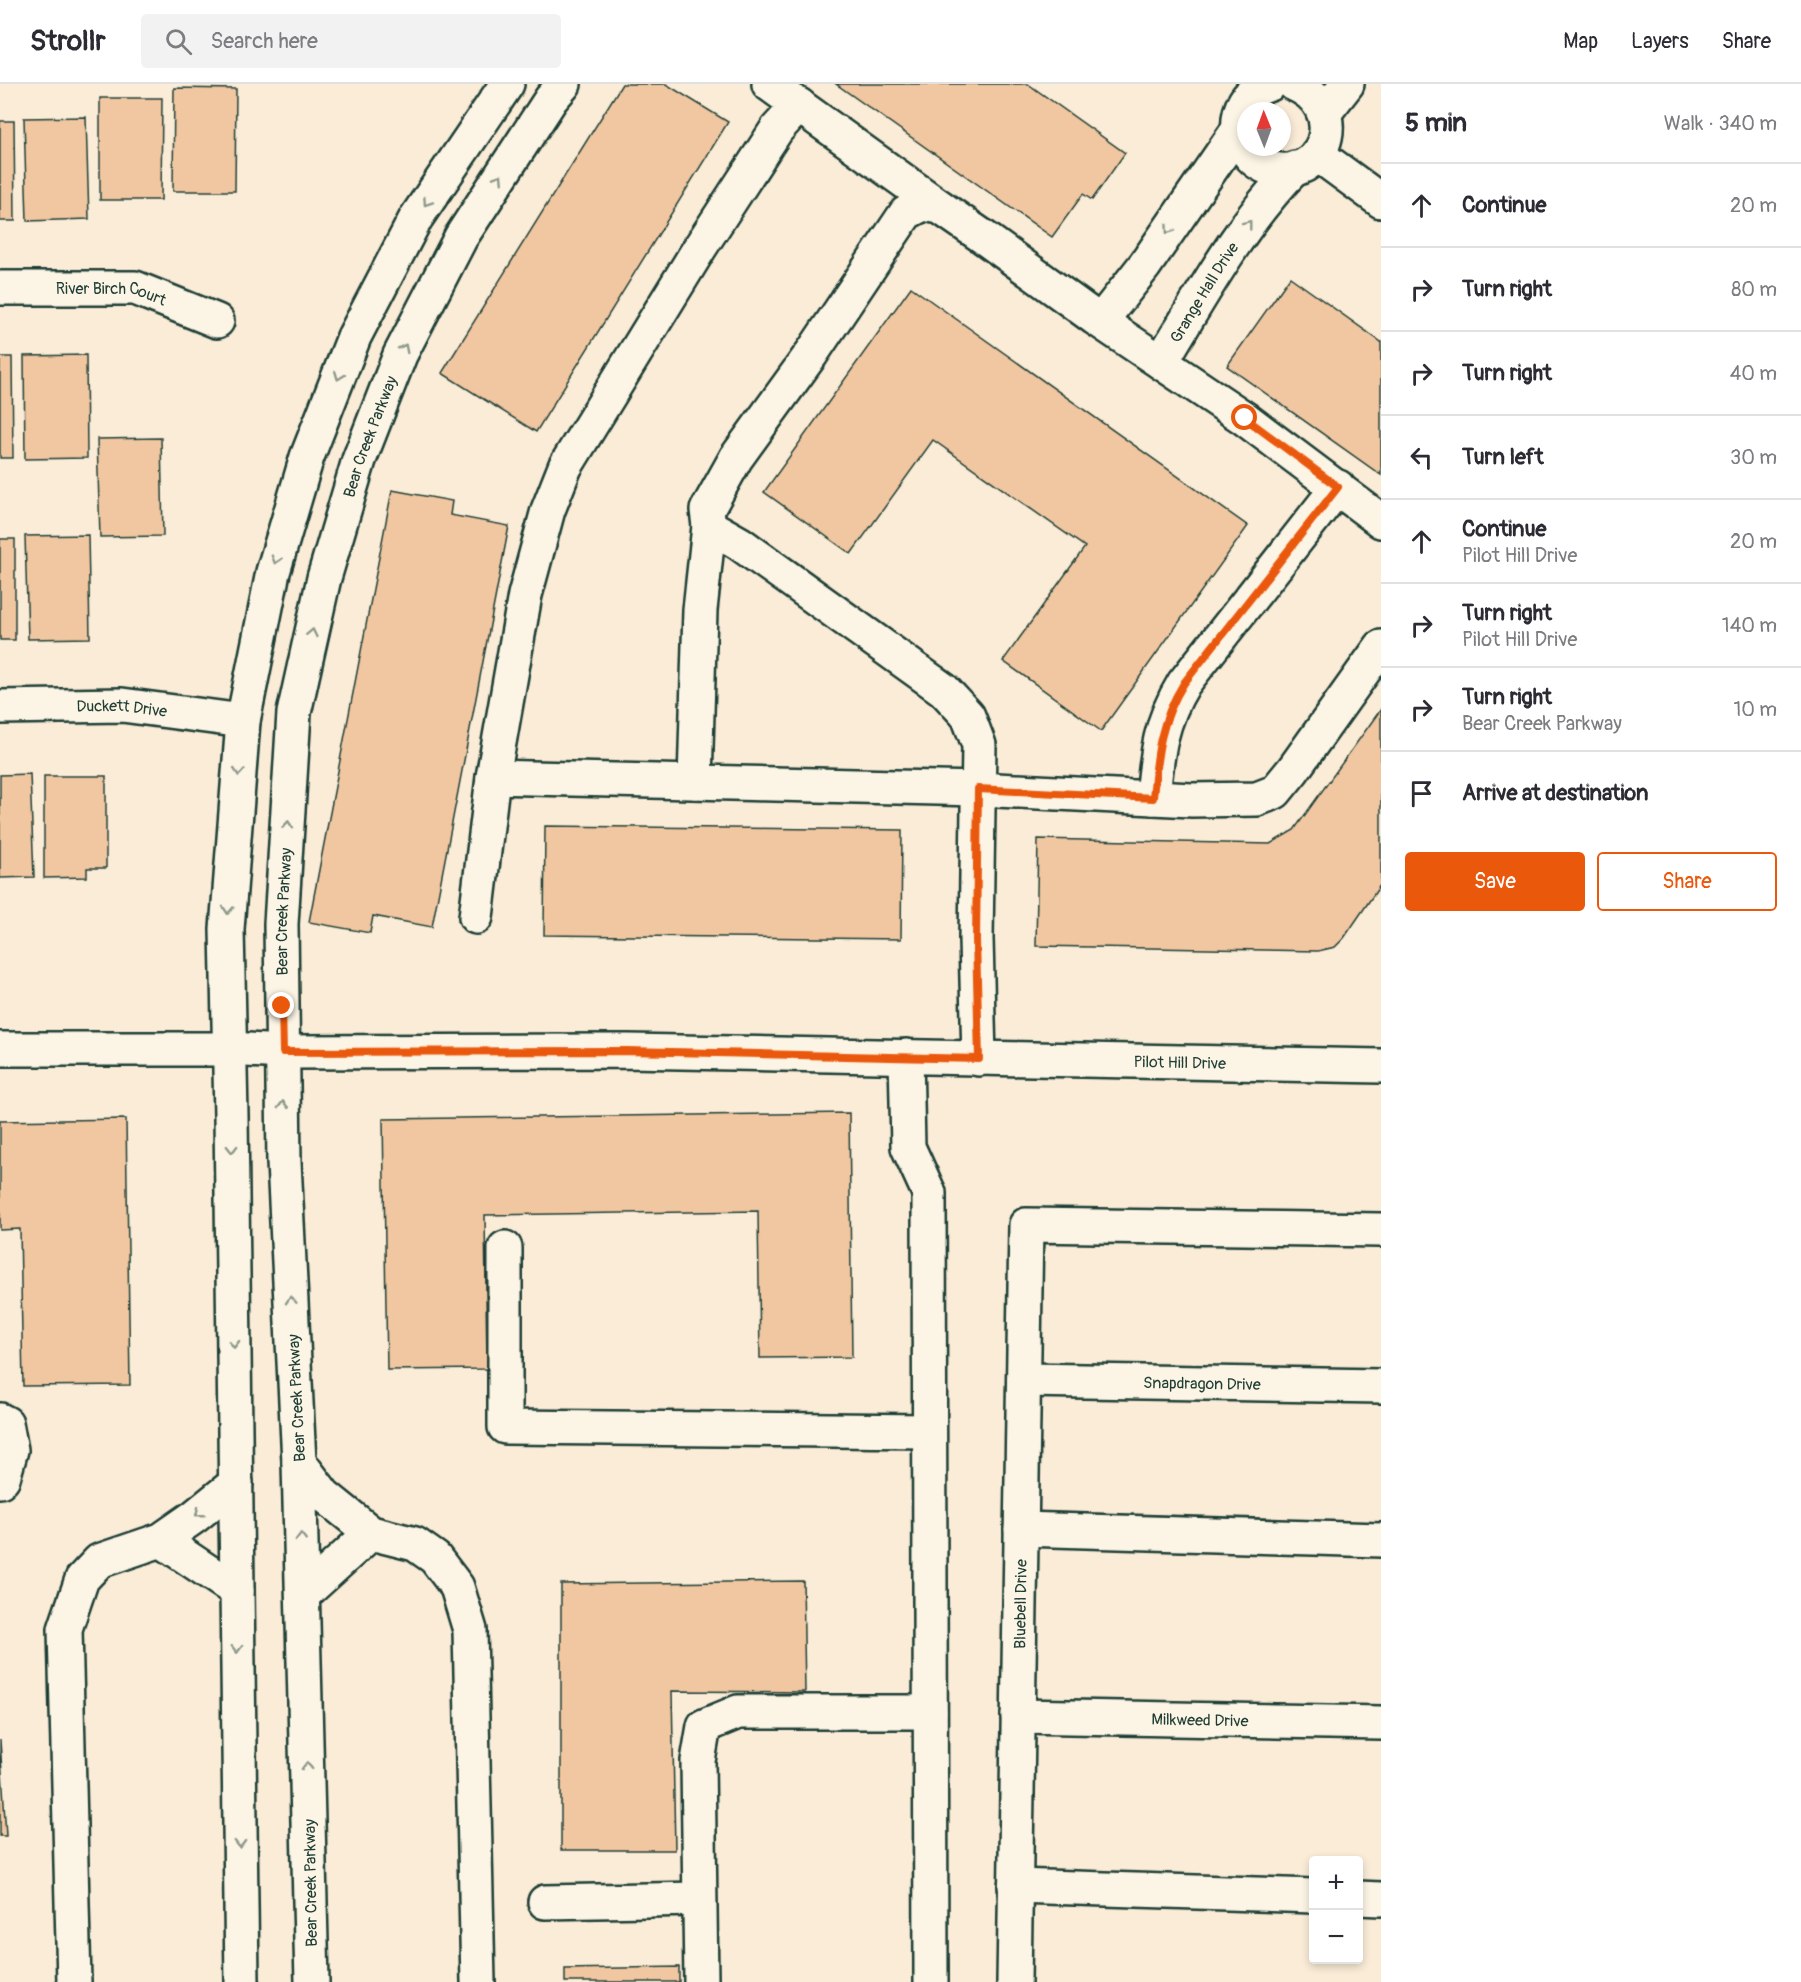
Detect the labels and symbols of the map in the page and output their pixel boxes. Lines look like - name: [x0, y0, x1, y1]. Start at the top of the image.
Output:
- north arrow: [1237, 102, 1291, 156]
- one-way arrow: [492, 174, 504, 184]
- one-way arrow: [423, 195, 434, 206]
- one-way arrow: [1241, 220, 1252, 231]
- one-way arrow: [1165, 224, 1176, 235]
- street label: Grange Hall Drive: [1166, 238, 1243, 347]
- street label: River Birch Court: [56, 279, 170, 311]
- one-way arrow: [396, 343, 408, 354]
- one-way arrow: [334, 370, 346, 381]
- street label: Bear Creek Parkway: [339, 373, 402, 500]
- route start: [1231, 404, 1257, 430]
- one-way arrow: [271, 554, 283, 565]
- one-way arrow: [305, 628, 318, 638]
- street label: Duckett Drive: [76, 696, 168, 722]
- one-way arrow: [232, 768, 245, 777]
- one-way arrow: [281, 821, 294, 830]
- street label: Bear Creek Parkway: [272, 847, 297, 976]
- one-way arrow: [222, 905, 235, 915]
- route end: [268, 992, 294, 1018]
- street label: Pilot Hill Drive: [1133, 1052, 1226, 1074]
- one-way arrow: [277, 1101, 290, 1110]
- one-way arrow: [226, 1145, 238, 1154]
- one-way arrow: [285, 1296, 298, 1305]
- street label: Bear Creek Parkway: [284, 1333, 310, 1462]
- one-way arrow: [228, 1340, 240, 1349]
- street label: Snapdragon Drive: [1143, 1373, 1261, 1395]
- one-way arrow: [195, 1505, 206, 1516]
- one-way arrow: [295, 1532, 307, 1541]
- street label: Bluebell Drive: [1010, 1559, 1032, 1649]
- one-way arrow: [231, 1645, 244, 1654]
- street label: Milkweed Drive: [1151, 1710, 1249, 1731]
- one-way arrow: [301, 1762, 313, 1771]
- street label: Bear Creek Parkway: [300, 1819, 322, 1947]
- one-way arrow: [234, 1840, 246, 1849]

